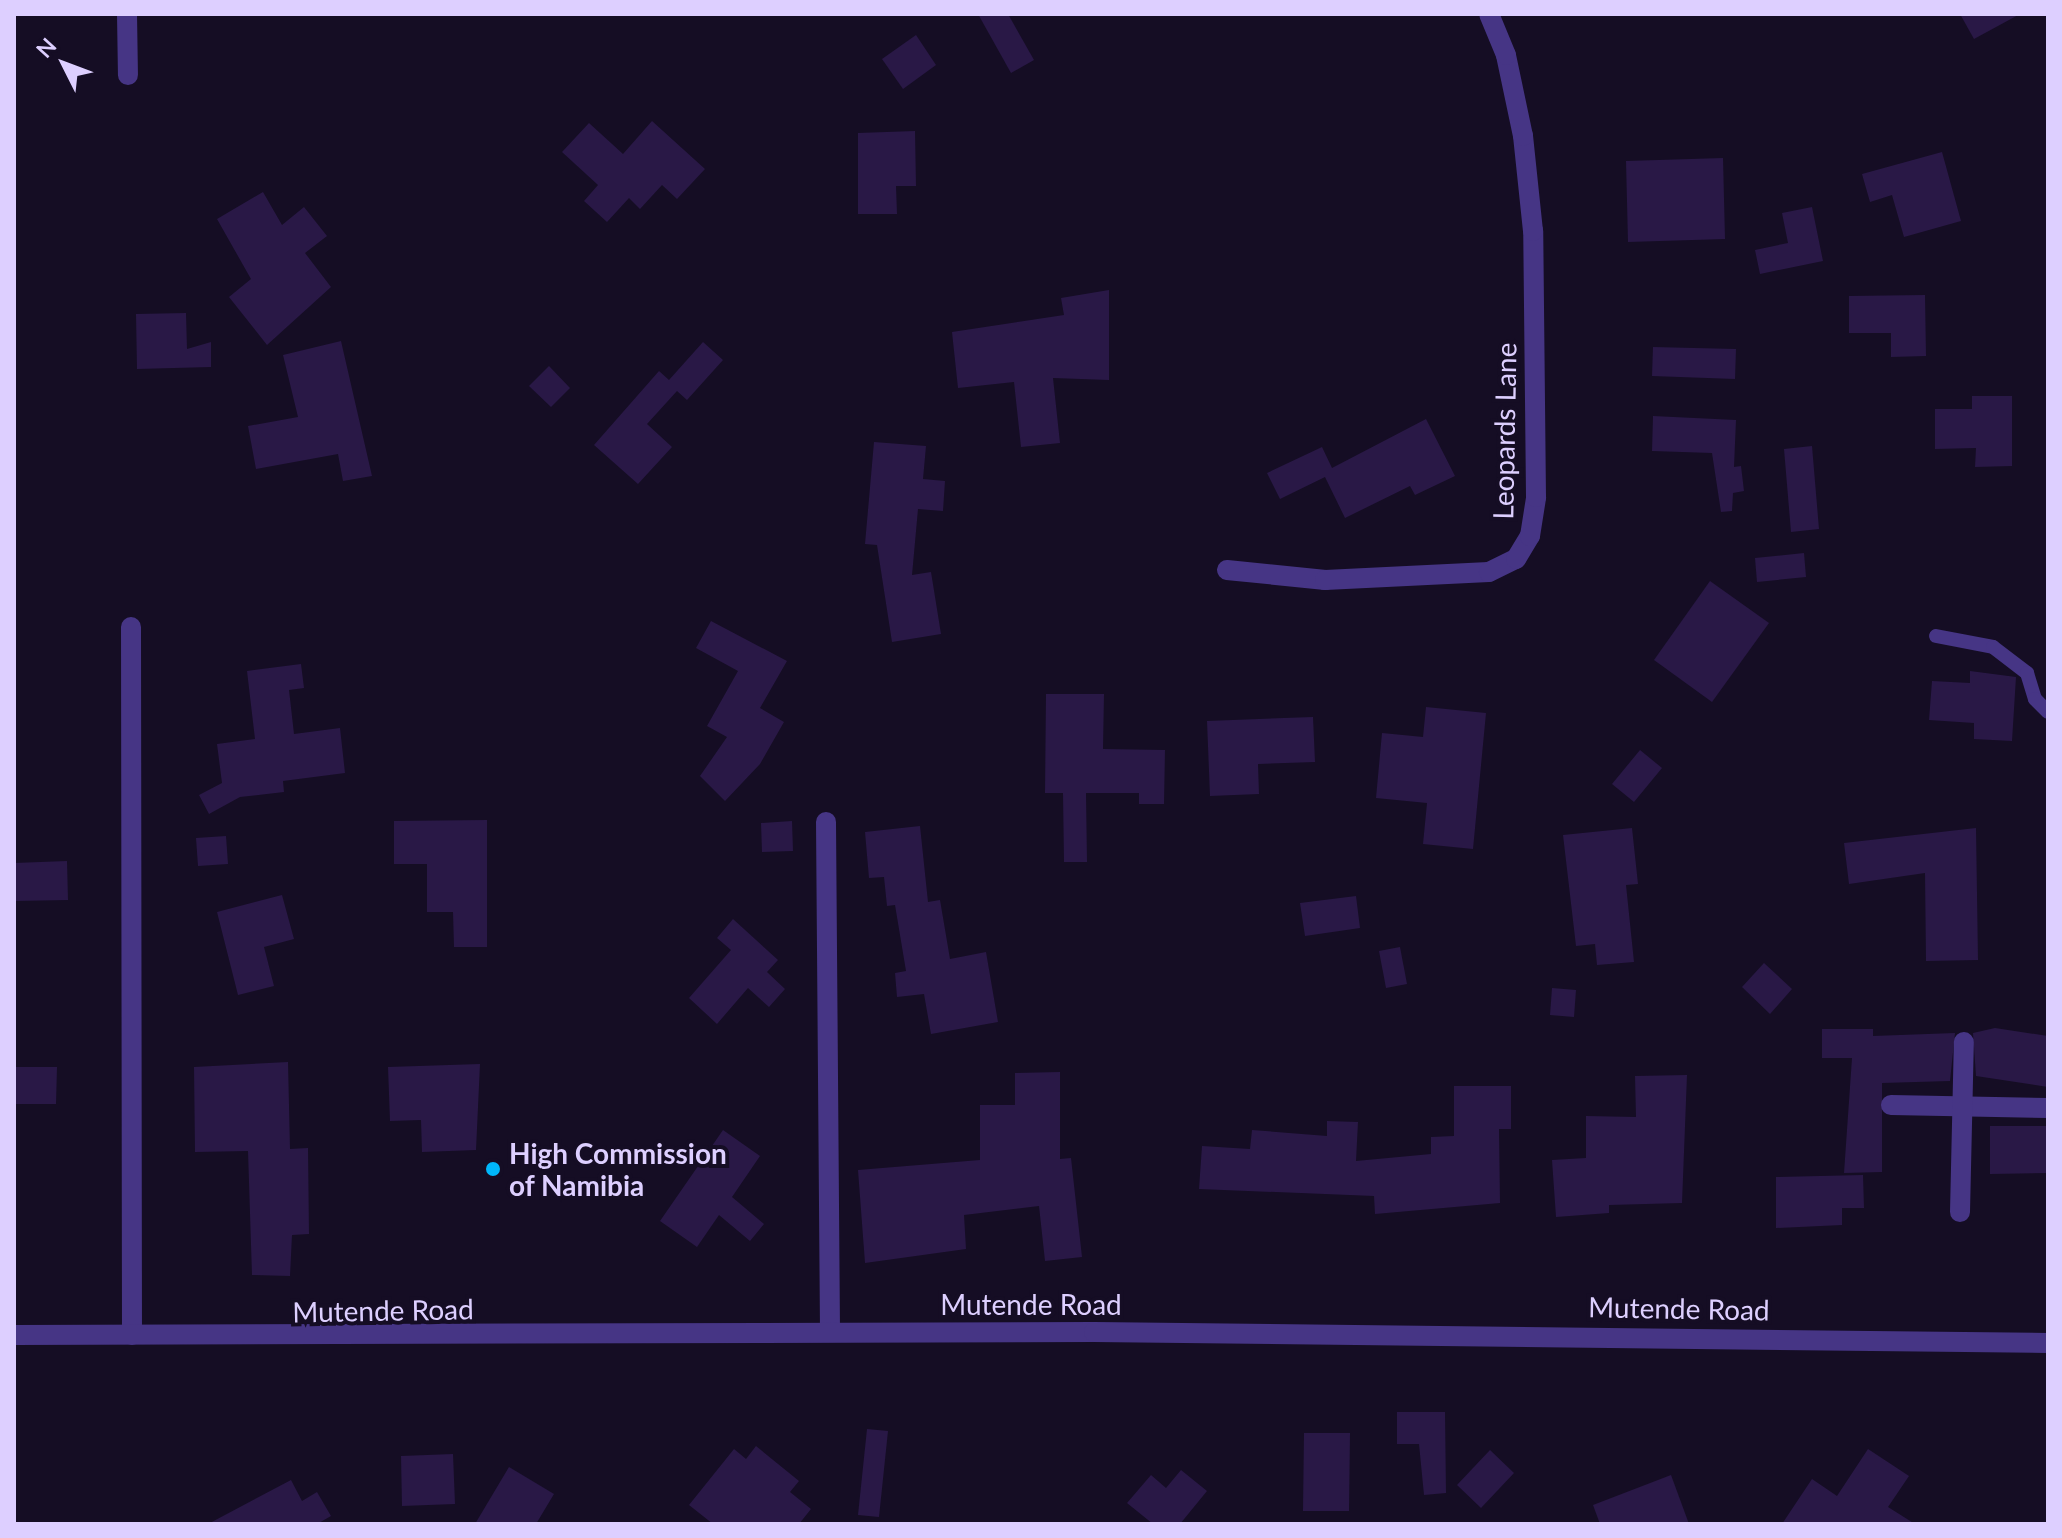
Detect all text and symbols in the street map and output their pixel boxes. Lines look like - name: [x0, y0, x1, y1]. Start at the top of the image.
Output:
- north arrow: [24, 24, 104, 104]
- text: N: [30, 32, 61, 63]
- street label: Leopards Lane: [1486, 342, 1522, 520]
- place label: High Commission of Namibia: [509, 1136, 727, 1202]
- marker: High Commission of Namibia: [484, 1160, 502, 1178]
- street label: Mutende Road: [940, 1287, 1122, 1321]
- street label: Mutende Road: [1588, 1290, 1770, 1326]
- street label: Mutende Road: [292, 1292, 474, 1328]

